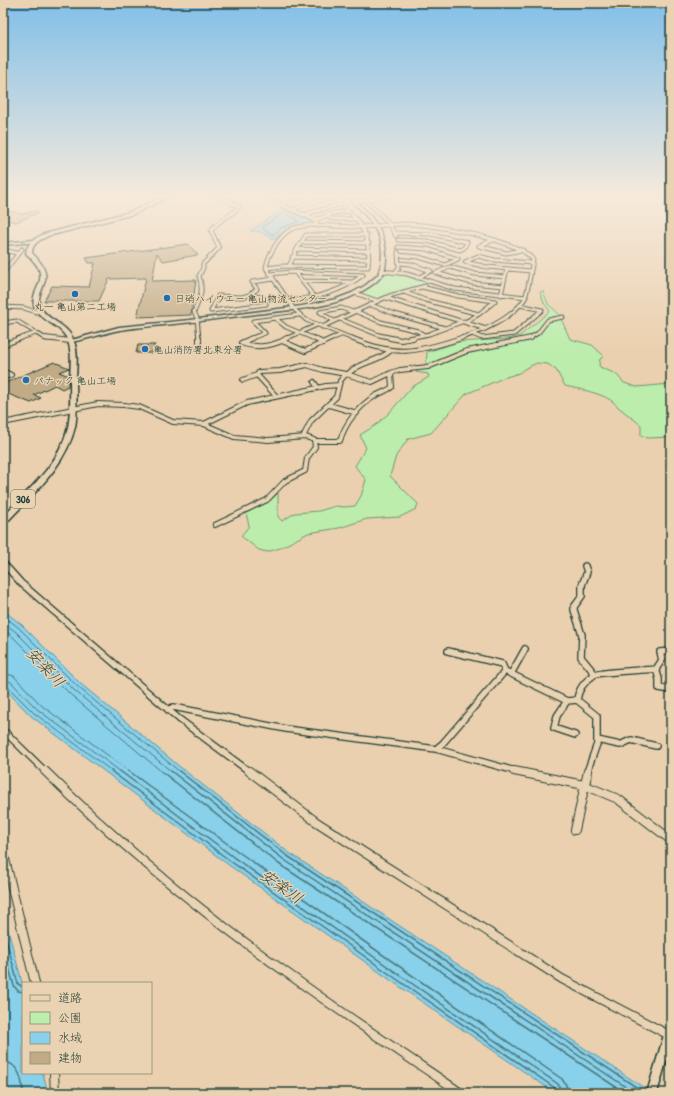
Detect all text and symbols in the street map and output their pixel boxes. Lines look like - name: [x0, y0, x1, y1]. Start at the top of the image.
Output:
- marker: 丸一 亀山第二工場: [70, 289, 80, 299]
- place label: 日硝ハイウエー 亀山物流センター: [175, 292, 327, 305]
- marker: 日硝ハイウエー 亀山物流センター: [162, 293, 172, 303]
- place label: 丸一 亀山第二工場: [34, 300, 116, 313]
- place label: 亀山消防署北東分署: [153, 343, 243, 356]
- marker: 亀山消防署北東分署: [140, 344, 150, 354]
- place label: パナック 亀山工場: [34, 374, 116, 387]
- marker: パナック 亀山工場: [21, 375, 31, 385]
- road number: 306: [11, 490, 35, 508]
- water label: 安楽川: [22, 642, 70, 692]
- water label: 安楽川: [256, 863, 308, 909]
- legend: [22, 982, 152, 1074]
- text: 道路: [58, 989, 82, 1006]
- text: 公園: [58, 1009, 82, 1026]
- text: 水域: [58, 1029, 82, 1046]
- text: 建物: [58, 1049, 82, 1066]

